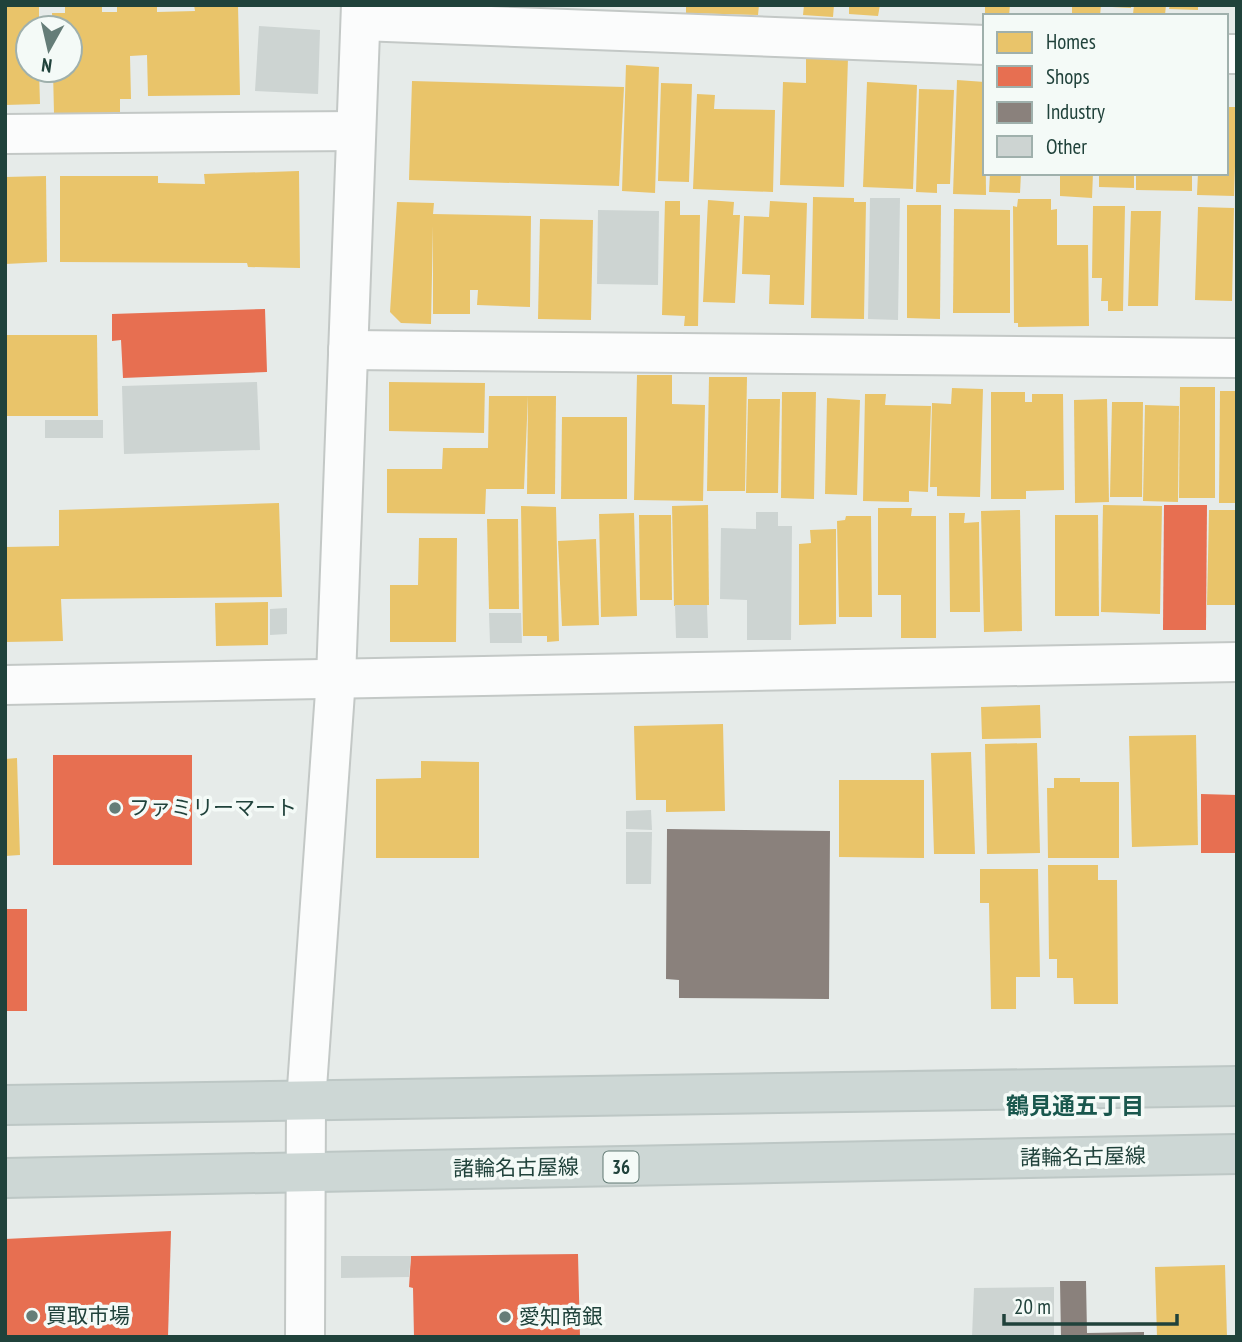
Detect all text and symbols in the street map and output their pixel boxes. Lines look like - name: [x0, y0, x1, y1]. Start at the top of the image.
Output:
- north arrow: [14, 14, 84, 84]
- legend: [983, 14, 1228, 175]
- text: Homes: [1046, 28, 1096, 55]
- text: N: [40, 53, 53, 78]
- text: Shops: [1046, 63, 1090, 90]
- text: Industry: [1046, 98, 1105, 125]
- text: Other: [1046, 133, 1087, 160]
- place label: ファミリーマート: [129, 794, 297, 821]
- marker: ファミリーマート: [107, 800, 123, 816]
- district label: 鶴見通五丁目: [1006, 1091, 1144, 1120]
- street label: 諸輪名古屋線: [1020, 1142, 1146, 1171]
- road number: 36: [604, 1152, 638, 1182]
- street label: 諸輪名古屋線: [453, 1153, 579, 1182]
- scale bar: [1004, 1282, 1177, 1326]
- text: 20 m: [1014, 1293, 1051, 1320]
- place label: 買取市場: [46, 1302, 130, 1329]
- place label: 愛知商銀: [519, 1303, 603, 1330]
- marker: 買取市場: [24, 1308, 40, 1324]
- marker: 愛知商銀: [497, 1309, 513, 1325]

